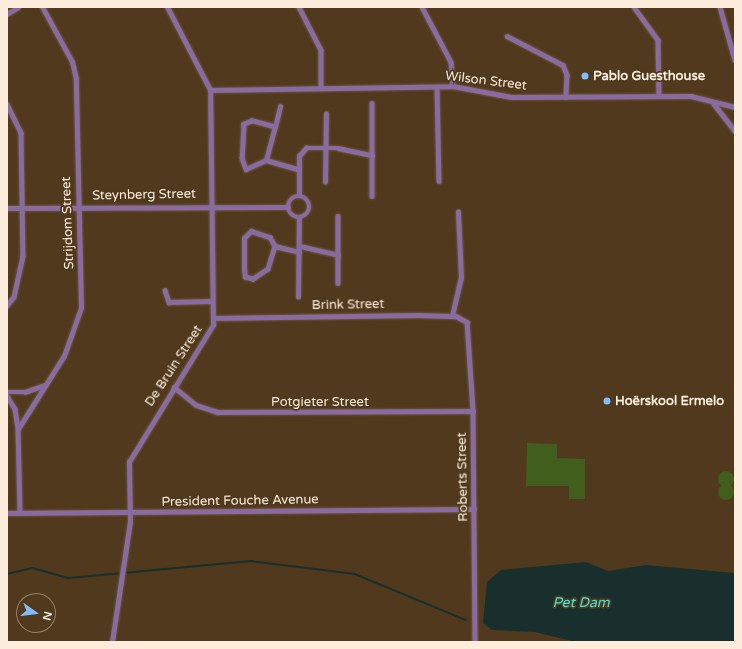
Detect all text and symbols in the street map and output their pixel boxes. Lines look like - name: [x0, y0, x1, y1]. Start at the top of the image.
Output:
- street label: Wilson Street: [444, 68, 528, 94]
- place label: Pablo Guesthouse: [593, 68, 705, 84]
- marker: Pablo Guesthouse: [580, 71, 590, 81]
- street label: Strijdom Street: [59, 176, 77, 270]
- street label: Steynberg Street: [92, 186, 196, 204]
- street label: Brink Street: [312, 297, 384, 313]
- street label: De Bruin Street: [142, 322, 206, 410]
- place label: Hoërskool Ermelo: [615, 393, 724, 409]
- street label: Potgieter Street: [271, 394, 369, 410]
- marker: Hoërskool Ermelo: [602, 396, 612, 406]
- street label: Roberts Street: [454, 432, 472, 522]
- street label: President Fouche Avenue: [161, 492, 319, 510]
- north arrow: [16, 593, 56, 633]
- water label: Pet Dam: [552, 595, 610, 611]
- text: N: [40, 610, 55, 622]

